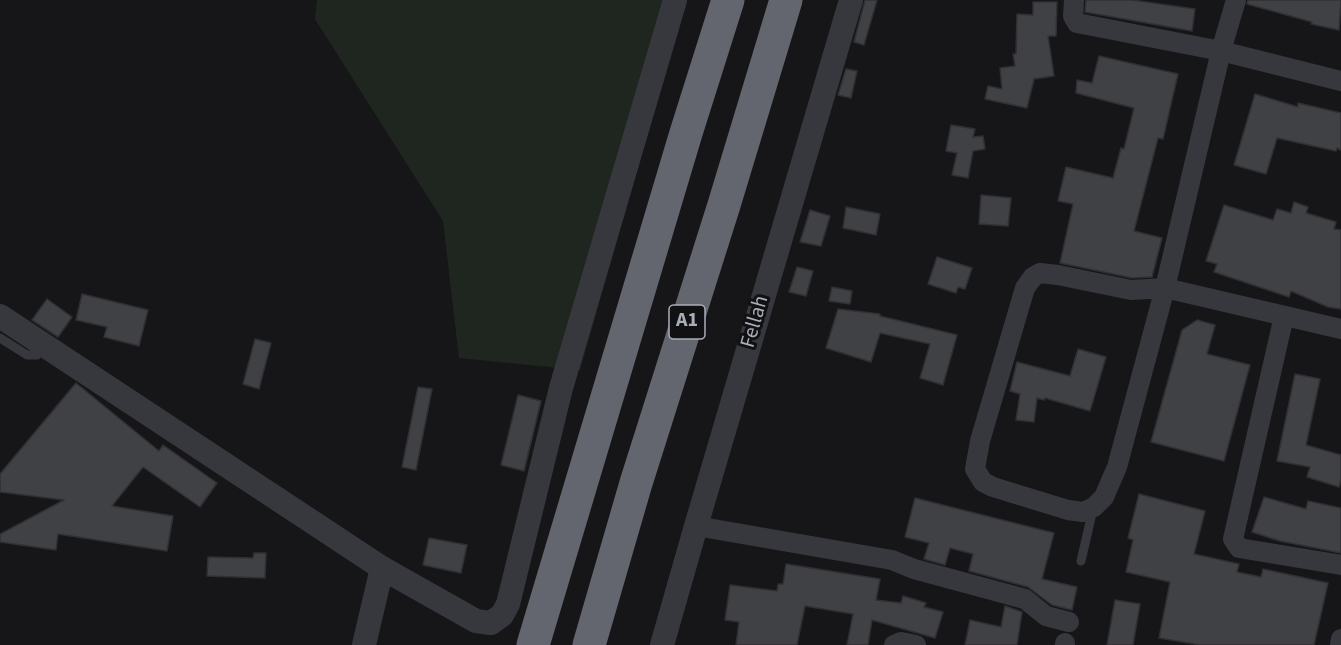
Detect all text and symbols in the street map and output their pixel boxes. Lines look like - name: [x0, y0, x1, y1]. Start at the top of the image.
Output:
- street label: Fellah: [737, 293, 775, 351]
- road number: A1: [669, 305, 705, 339]

